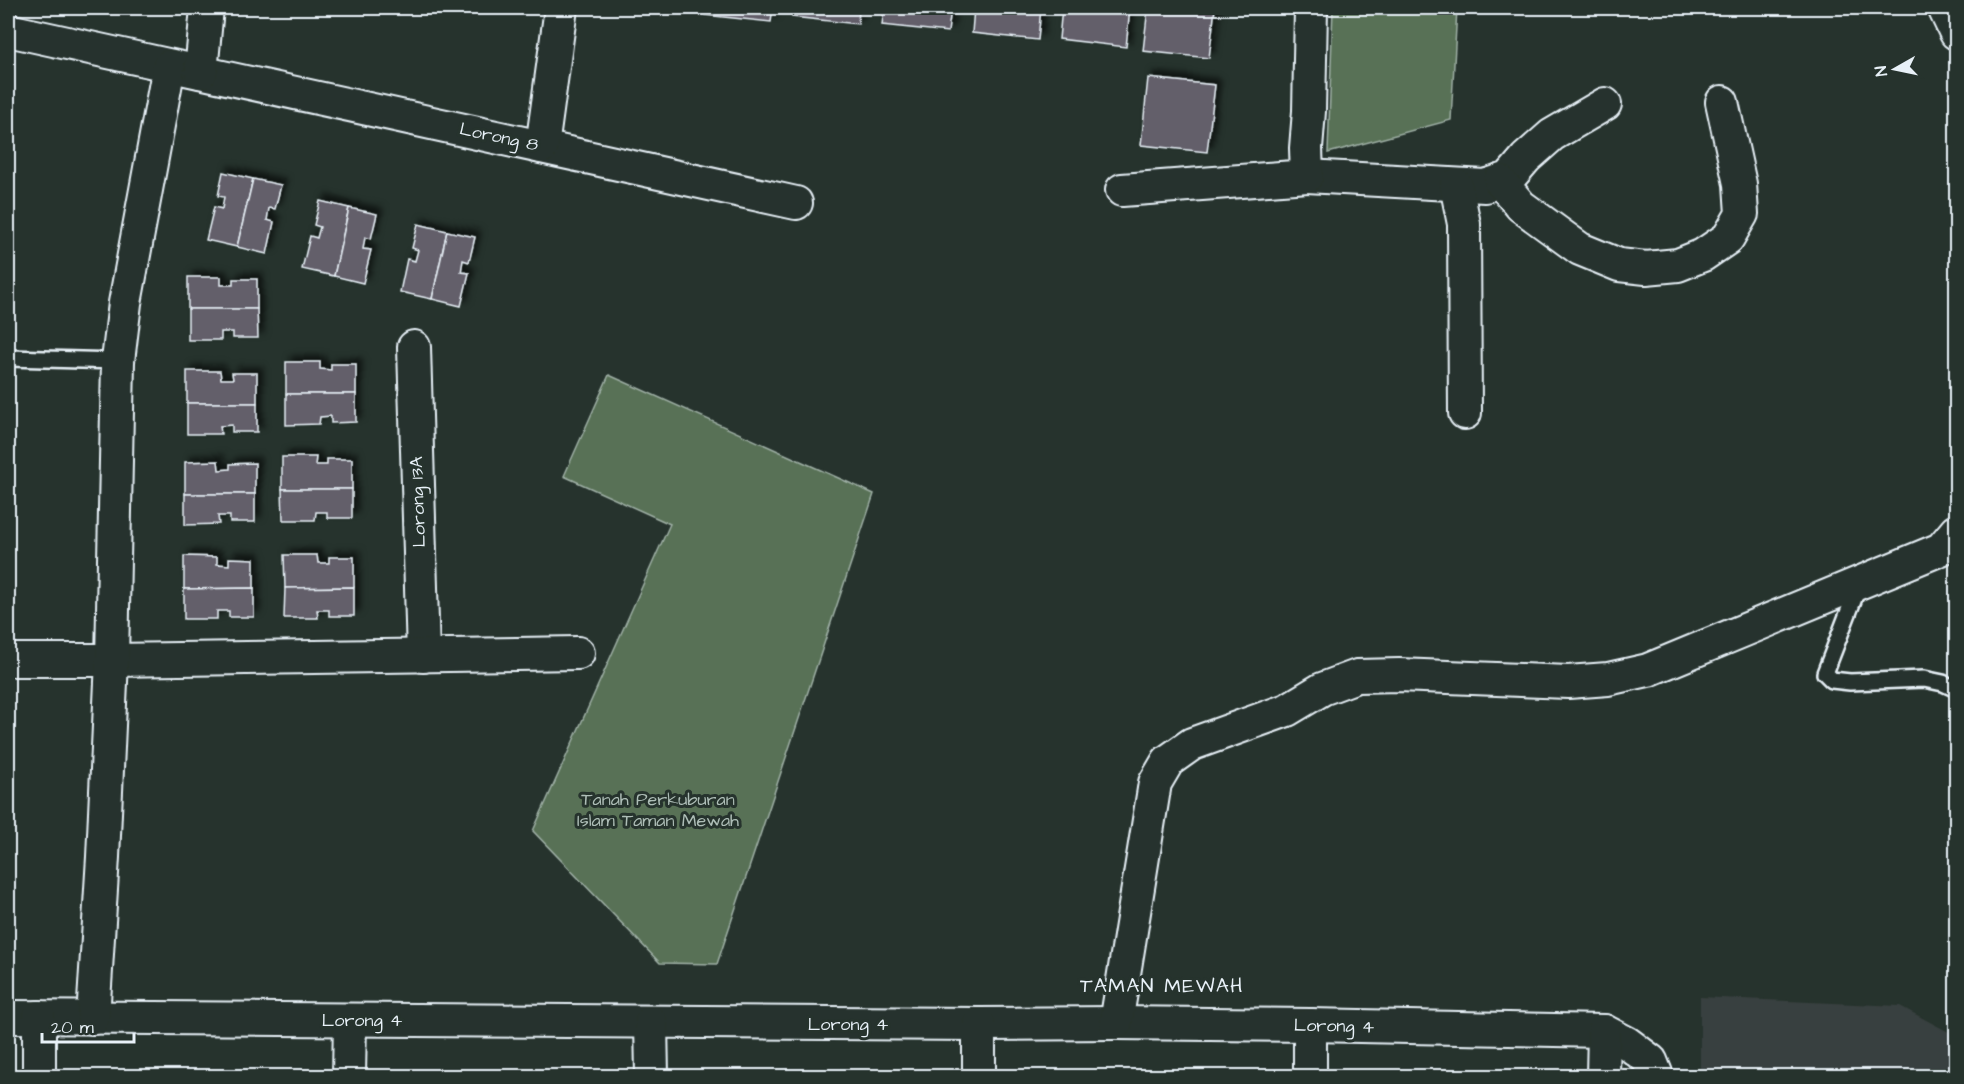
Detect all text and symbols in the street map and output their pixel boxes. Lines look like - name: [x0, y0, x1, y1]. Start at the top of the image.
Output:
- north arrow: [1865, 39, 1925, 99]
- text: N: [1870, 65, 1893, 78]
- street label: Lorong 8: [457, 116, 541, 159]
- street label: Lorong 13A: [404, 456, 433, 548]
- park label: Tanah Perkuburan Islam Taman Mewah: [577, 787, 739, 833]
- district label: TAMAN MEWAH: [1080, 972, 1244, 1000]
- scale bar: [42, 1006, 134, 1044]
- street label: Lorong 4: [322, 1008, 402, 1034]
- street label: Lorong 4: [808, 1012, 888, 1038]
- street label: Lorong 4: [1294, 1013, 1374, 1040]
- text: 20 m: [51, 1015, 94, 1040]

